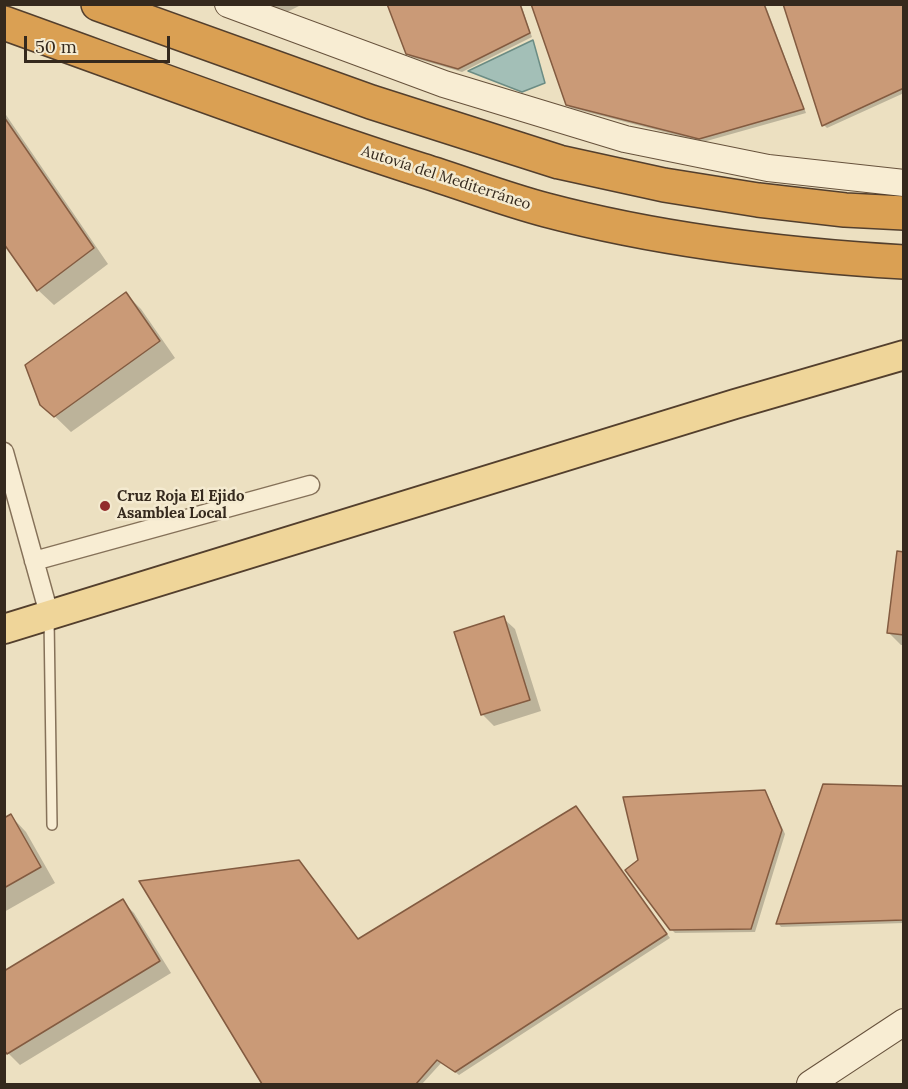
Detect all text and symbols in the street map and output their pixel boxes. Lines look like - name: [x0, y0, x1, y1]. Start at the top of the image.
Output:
- scale bar: [27, 24, 172, 62]
- text: 50 m: [35, 35, 77, 58]
- street label: Autovía del Mediterráneo: [359, 142, 533, 214]
- place label: Cruz Roja El Ejido Asamblea Local: [117, 488, 244, 523]
- marker: Cruz Roja El Ejido Asamblea Local: [98, 499, 112, 513]

